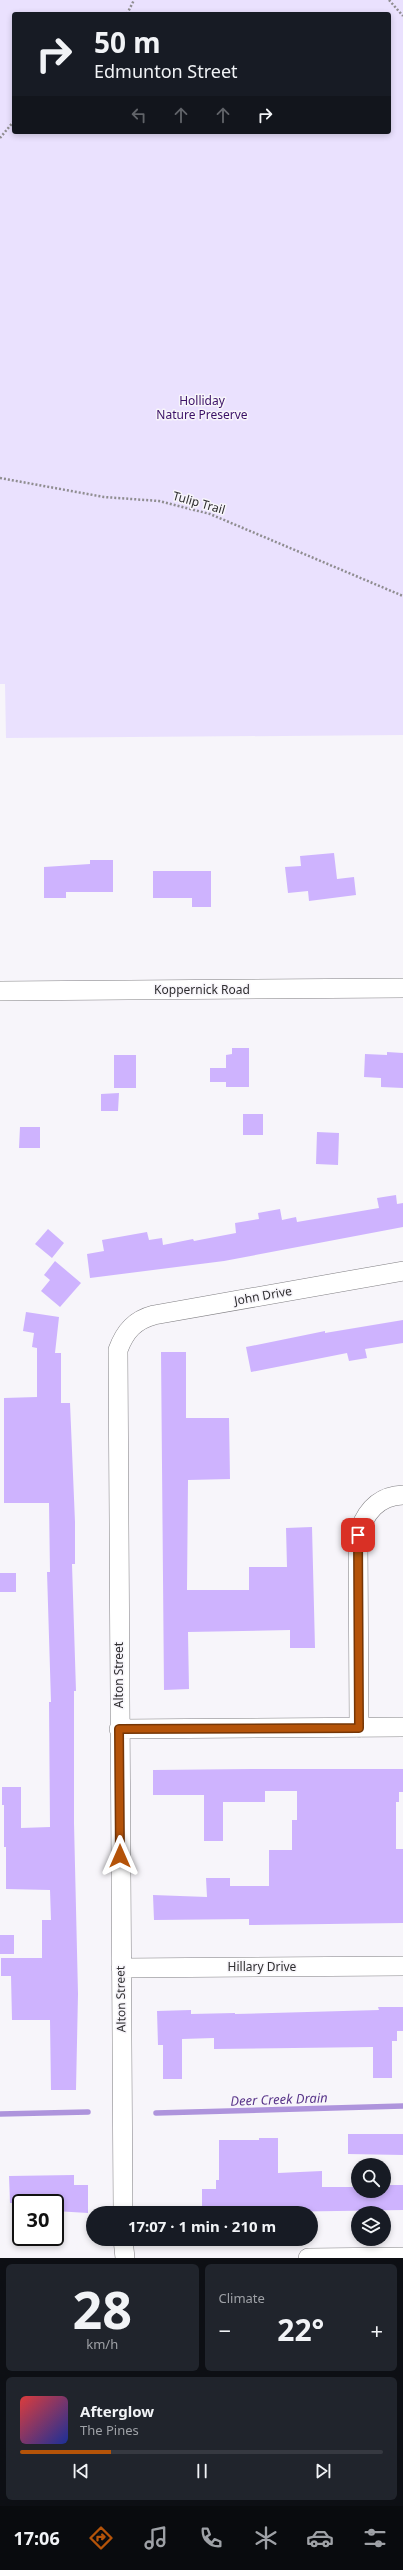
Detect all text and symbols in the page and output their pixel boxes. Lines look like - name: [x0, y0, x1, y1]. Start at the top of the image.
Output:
- text: 50 m: [94, 23, 161, 61]
- icon: right: [28, 28, 80, 80]
- text: Edmunton Street: [94, 59, 238, 83]
- icon: left: [128, 104, 150, 126]
- icon: ahead: [170, 104, 192, 126]
- icon: ahead: [212, 104, 234, 126]
- icon: right: [254, 104, 276, 126]
- park label: Holliday Nature Preserve: [156, 392, 248, 423]
- street label: Tulip Trail: [171, 487, 227, 518]
- street label: Koppernick Road: [154, 981, 250, 998]
- street label: John Drive: [232, 1282, 293, 1309]
- pin: [341, 1518, 375, 1552]
- icon: arrive: [347, 1524, 369, 1546]
- street label: Alton Street: [110, 1641, 127, 1708]
- position arrow: [99, 1835, 141, 1877]
- street label: Hillary Drive: [228, 1958, 297, 1975]
- street label: Alton Street: [111, 1965, 130, 2032]
- water label: Deer Creek Drain: [230, 2088, 328, 2110]
- map controls: [351, 2158, 391, 2246]
- button: search: [351, 2158, 391, 2198]
- speed limit sign: 30: [12, 2194, 64, 2246]
- button: layers: [351, 2206, 391, 2246]
- text: 17:07 · 1 min · 210 m: [128, 2216, 276, 2236]
- text: 28: [73, 2273, 132, 2344]
- text: Climate: [219, 2289, 265, 2307]
- text: 22°: [277, 2309, 324, 2350]
- text: −: [219, 2315, 231, 2345]
- text: +: [370, 2315, 383, 2345]
- text: km/h: [86, 2335, 118, 2353]
- text: Afterglow: [80, 2401, 154, 2421]
- text: The Pines: [80, 2421, 139, 2439]
- icon: previous: [70, 2460, 92, 2482]
- icon: pause: [191, 2460, 213, 2482]
- icon: next: [312, 2460, 334, 2482]
- icon: directions: [87, 2524, 115, 2552]
- icon: music: [142, 2524, 170, 2552]
- icon: phone: [197, 2524, 225, 2552]
- icon: climate: [252, 2524, 280, 2552]
- icon: car: [306, 2524, 334, 2552]
- icon: filters: [361, 2524, 389, 2552]
- text: 17:06: [13, 2526, 60, 2550]

